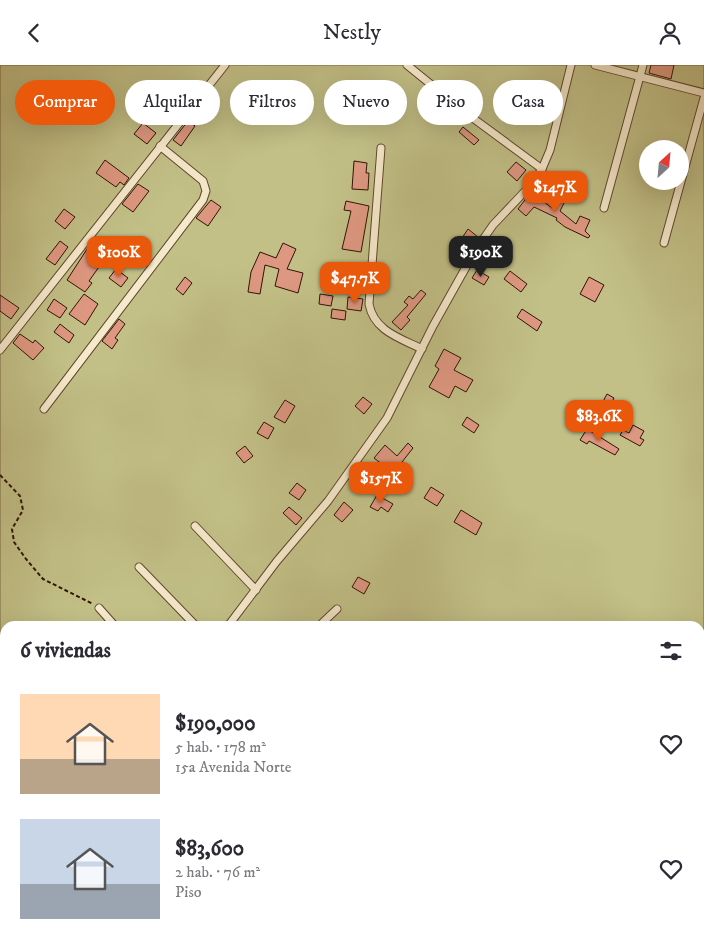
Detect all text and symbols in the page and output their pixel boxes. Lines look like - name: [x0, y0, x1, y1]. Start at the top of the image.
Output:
- icon: back: [20, 19, 48, 47]
- text: Nestly: [323, 19, 381, 46]
- icon: person: [656, 19, 684, 47]
- chip: Comprar: [15, 80, 115, 125]
- chip: Alquilar: [125, 80, 220, 125]
- chip: Filtros: [230, 80, 314, 125]
- chip: Nuevo: [324, 80, 407, 125]
- chip: Piso: [417, 80, 483, 125]
- chip: Casa: [493, 80, 563, 125]
- north arrow: [639, 140, 689, 190]
- map controls: [639, 140, 689, 190]
- pin: $147K: [520, 171, 590, 213]
- text: $147K: [534, 177, 576, 197]
- pin: $100K: [84, 235, 154, 278]
- pin: $190K: [446, 235, 516, 278]
- text: $100K: [97, 242, 141, 262]
- text: $190K: [460, 242, 502, 262]
- pin: $47.7K: [314, 261, 396, 304]
- text: $47.7K: [331, 268, 379, 288]
- pin: $83.6K: [558, 399, 640, 442]
- text: $83.6K: [576, 406, 622, 426]
- pin: $157K: [346, 461, 416, 504]
- text: $157K: [360, 468, 402, 488]
- icon: filters: [657, 637, 685, 665]
- text: 6 viviendas: [20, 638, 111, 664]
- text: $190,000: [175, 711, 255, 737]
- icon: home: [60, 714, 120, 774]
- icon: heart: [657, 730, 685, 758]
- text: 5 hab. · 178 m²: [175, 737, 266, 757]
- text: 15a Avenida Norte: [175, 757, 291, 777]
- text: $83,600: [175, 836, 244, 862]
- icon: home: [60, 839, 120, 899]
- icon: heart: [657, 855, 685, 883]
- text: 2 hab. · 76 m²: [175, 862, 260, 882]
- text: Piso: [175, 882, 202, 902]

